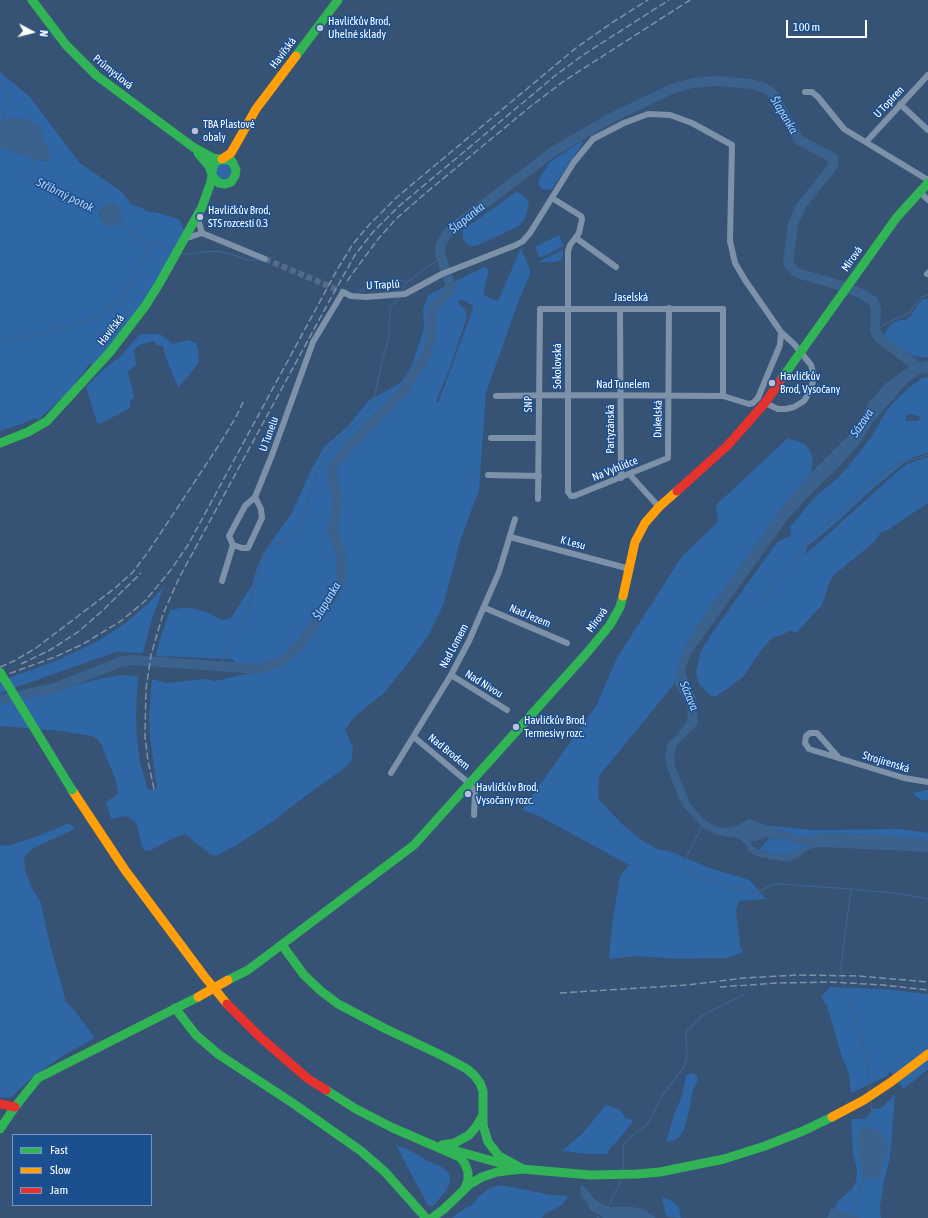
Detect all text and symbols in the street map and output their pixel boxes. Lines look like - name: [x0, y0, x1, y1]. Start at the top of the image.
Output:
- north arrow: [12, 12, 52, 52]
- scale bar: [788, 12, 869, 38]
- place label: Havlíčkův Brod, Uhelné sklady: [328, 15, 391, 41]
- text: 100 m: [793, 20, 820, 34]
- marker: Havlíčkův Brod, Uhelné sklady: [315, 23, 325, 33]
- text: N: [38, 30, 50, 37]
- street label: Havířská: [267, 35, 299, 71]
- street label: Průmyslová: [90, 52, 136, 92]
- street label: U Topíren: [871, 83, 907, 121]
- water label: Šlapanka: [767, 94, 801, 136]
- place label: TBA Plastové obaly: [203, 118, 255, 144]
- marker: TBA Plastové obaly: [190, 126, 200, 136]
- water label: Stříbrný potok: [34, 175, 96, 215]
- water label: Šlapanka: [446, 199, 488, 237]
- place label: Havlíčkův Brod, STS rozcestí 0.3: [208, 204, 271, 230]
- marker: Havlíčkův Brod, STS rozcestí 0.3: [195, 212, 205, 222]
- street label: Mírová: [839, 244, 865, 274]
- street label: U Traplů: [366, 278, 400, 292]
- street label: Jaselská: [614, 291, 648, 305]
- street label: Havířská: [95, 312, 127, 348]
- street label: Sokolovská: [551, 343, 565, 389]
- place label: Havlíčkův Brod, Vysočany: [780, 370, 840, 396]
- street label: Nad Tunelem: [596, 378, 650, 392]
- marker: Havlíčkův Brod, Vysočany: [767, 378, 777, 388]
- street label: SNP: [522, 396, 536, 412]
- street label: Dukelská: [651, 400, 665, 438]
- street label: Partyzánská: [604, 404, 618, 454]
- water label: Sázava: [847, 406, 877, 440]
- street label: U Tunelu: [257, 415, 281, 453]
- street label: Na Vyhlídce: [590, 454, 640, 484]
- street label: K Lesu: [559, 533, 587, 553]
- water label: Šlapanka: [310, 580, 344, 622]
- street label: Nad Jezem: [507, 601, 553, 631]
- street label: Mírová: [584, 605, 610, 635]
- street label: Nad Lomem: [437, 621, 471, 671]
- street label: Nad Nivou: [463, 667, 505, 701]
- water label: Sázava: [676, 679, 702, 713]
- place label: Havlíčkův Brod, Termesivy rozc.: [524, 714, 587, 740]
- marker: Havlíčkův Brod, Termesivy rozc.: [511, 722, 521, 732]
- street label: Nad Brodem: [425, 731, 473, 773]
- street label: Strojírenská: [861, 749, 911, 775]
- place label: Havlíčkův Brod, Vysočany rozc.: [476, 781, 539, 807]
- marker: Havlíčkův Brod, Vysočany rozc.: [463, 789, 473, 799]
- legend: [12, 1134, 152, 1206]
- text: Fast: [50, 1143, 68, 1157]
- text: Slow: [50, 1163, 71, 1177]
- text: Jam: [50, 1183, 68, 1197]

